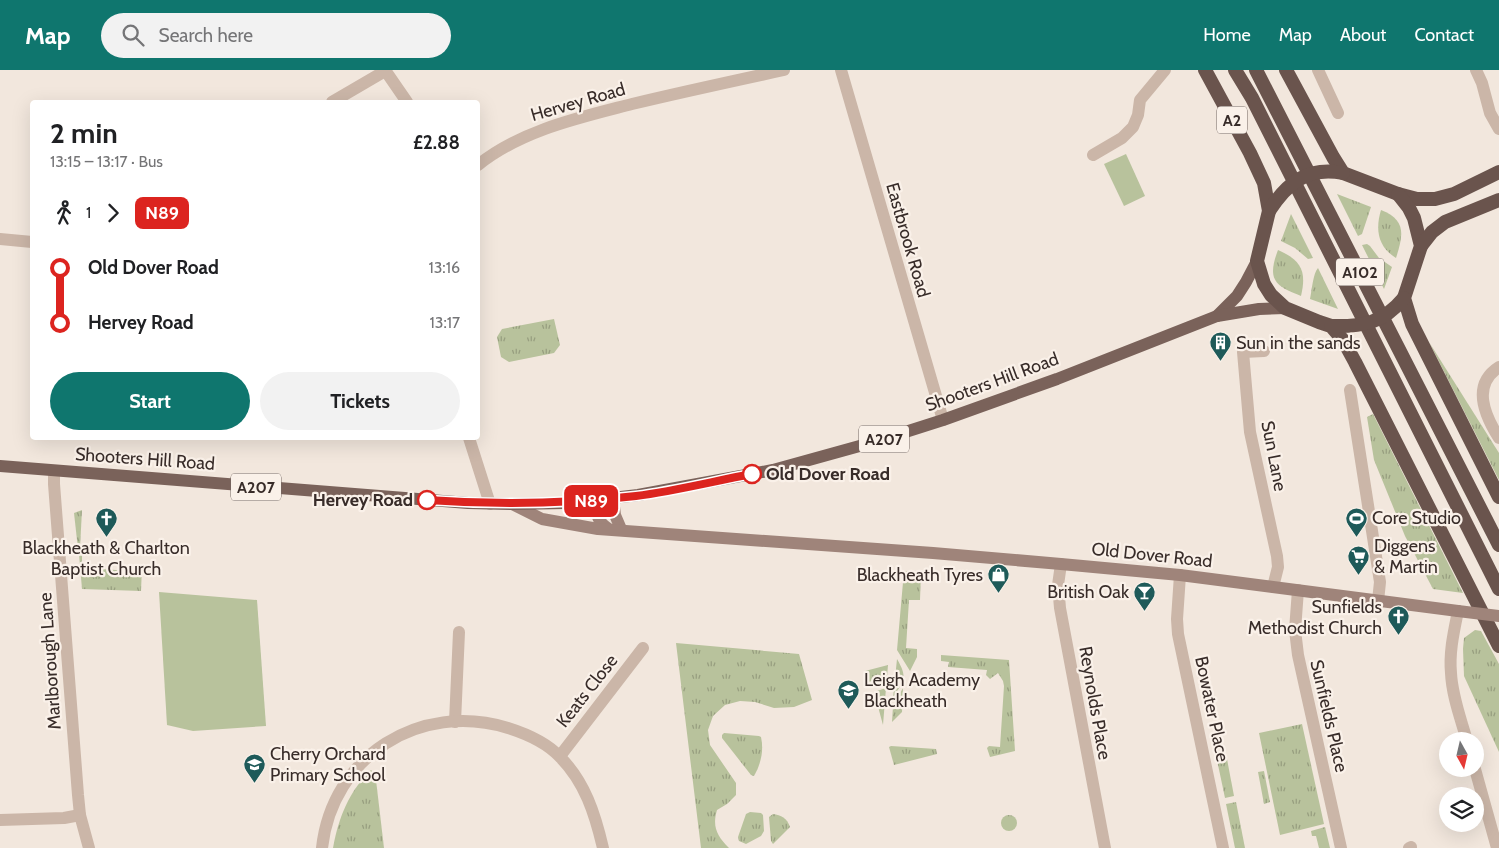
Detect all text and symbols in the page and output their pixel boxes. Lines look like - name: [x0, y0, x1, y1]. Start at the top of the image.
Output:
- search box: [101, 13, 451, 58]
- text: Map: [25, 21, 71, 50]
- icon: search: [119, 21, 147, 49]
- text: Search here: [159, 24, 253, 47]
- text: Home: [1203, 24, 1251, 46]
- text: Map: [1279, 24, 1312, 46]
- text: About: [1340, 24, 1386, 46]
- text: Contact: [1414, 24, 1474, 46]
- street label: Hervey Road: [528, 78, 628, 126]
- road number: A2: [1217, 106, 1247, 134]
- text: 2 min: [50, 116, 118, 150]
- text: £2.88: [413, 131, 460, 154]
- text: 13:15 – 13:17 · Bus: [50, 152, 163, 171]
- street label: Eastbrook Road: [881, 180, 935, 300]
- icon: walk: [50, 199, 78, 227]
- icon: forward: [99, 199, 127, 227]
- text: N89: [145, 202, 179, 224]
- text: 1: [86, 203, 91, 222]
- text: Old Dover Road: [88, 256, 219, 279]
- text: 13:16: [428, 258, 460, 277]
- road number: A102: [1336, 258, 1384, 286]
- text: Hervey Road: [88, 311, 194, 334]
- text: 13:17: [430, 313, 460, 332]
- building icon: Sun in the sands: [1208, 331, 1232, 362]
- place label: Sun in the sands: [1236, 332, 1361, 354]
- street label: Shooters Hill Road: [922, 348, 1062, 416]
- button: Start: [50, 372, 250, 430]
- button: Tickets: [260, 372, 460, 430]
- street label: Sun Lane: [1256, 419, 1292, 493]
- road number: A207: [859, 426, 909, 452]
- street label: Shooters Hill Road: [74, 443, 216, 475]
- place label: Old Dover Road: [766, 463, 890, 485]
- marker: Old Dover Road: [742, 464, 762, 484]
- road number: A207: [231, 474, 281, 501]
- line badge: N89: [562, 485, 620, 517]
- place label: Hervey Road: [313, 489, 413, 511]
- marker: Hervey Road: [417, 490, 437, 510]
- text: N89: [574, 490, 608, 512]
- church icon: Blackheath & Charlton Baptist Church: [94, 506, 118, 537]
- sports icon: Core Studio: [1344, 506, 1368, 537]
- place label: Core Studio: [1372, 507, 1461, 529]
- place label: Diggens & Martin: [1374, 535, 1438, 578]
- place label: Blackheath & Charlton Baptist Church: [22, 537, 190, 580]
- street label: Old Dover Road: [1091, 538, 1213, 572]
- supermarket icon: Diggens & Martin: [1346, 544, 1370, 575]
- shop icon: Blackheath Tyres: [987, 563, 1011, 594]
- place label: Blackheath Tyres: [857, 564, 983, 586]
- bar icon: British Oak: [1133, 580, 1157, 611]
- place label: British Oak: [1047, 581, 1130, 603]
- street label: Marlborough Lane: [34, 592, 66, 730]
- place label: Sunfields Methodist Church: [1248, 596, 1382, 639]
- church icon: Sunfields Methodist Church: [1386, 605, 1410, 636]
- street label: Reynolds Place: [1074, 645, 1116, 761]
- street label: Keats Close: [552, 650, 622, 732]
- street label: Bowater Place: [1190, 654, 1234, 764]
- street label: Sunfields Place: [1305, 658, 1353, 774]
- place label: Leigh Academy Blackheath: [864, 669, 980, 712]
- school or university icon: Leigh Academy Blackheath: [836, 678, 860, 709]
- north arrow: [1439, 732, 1484, 778]
- map controls: [1439, 732, 1484, 832]
- place label: Cherry Orchard Primary School: [270, 743, 386, 786]
- school or university icon: Cherry Orchard Primary School: [242, 752, 266, 783]
- button: layers: [1439, 787, 1484, 832]

